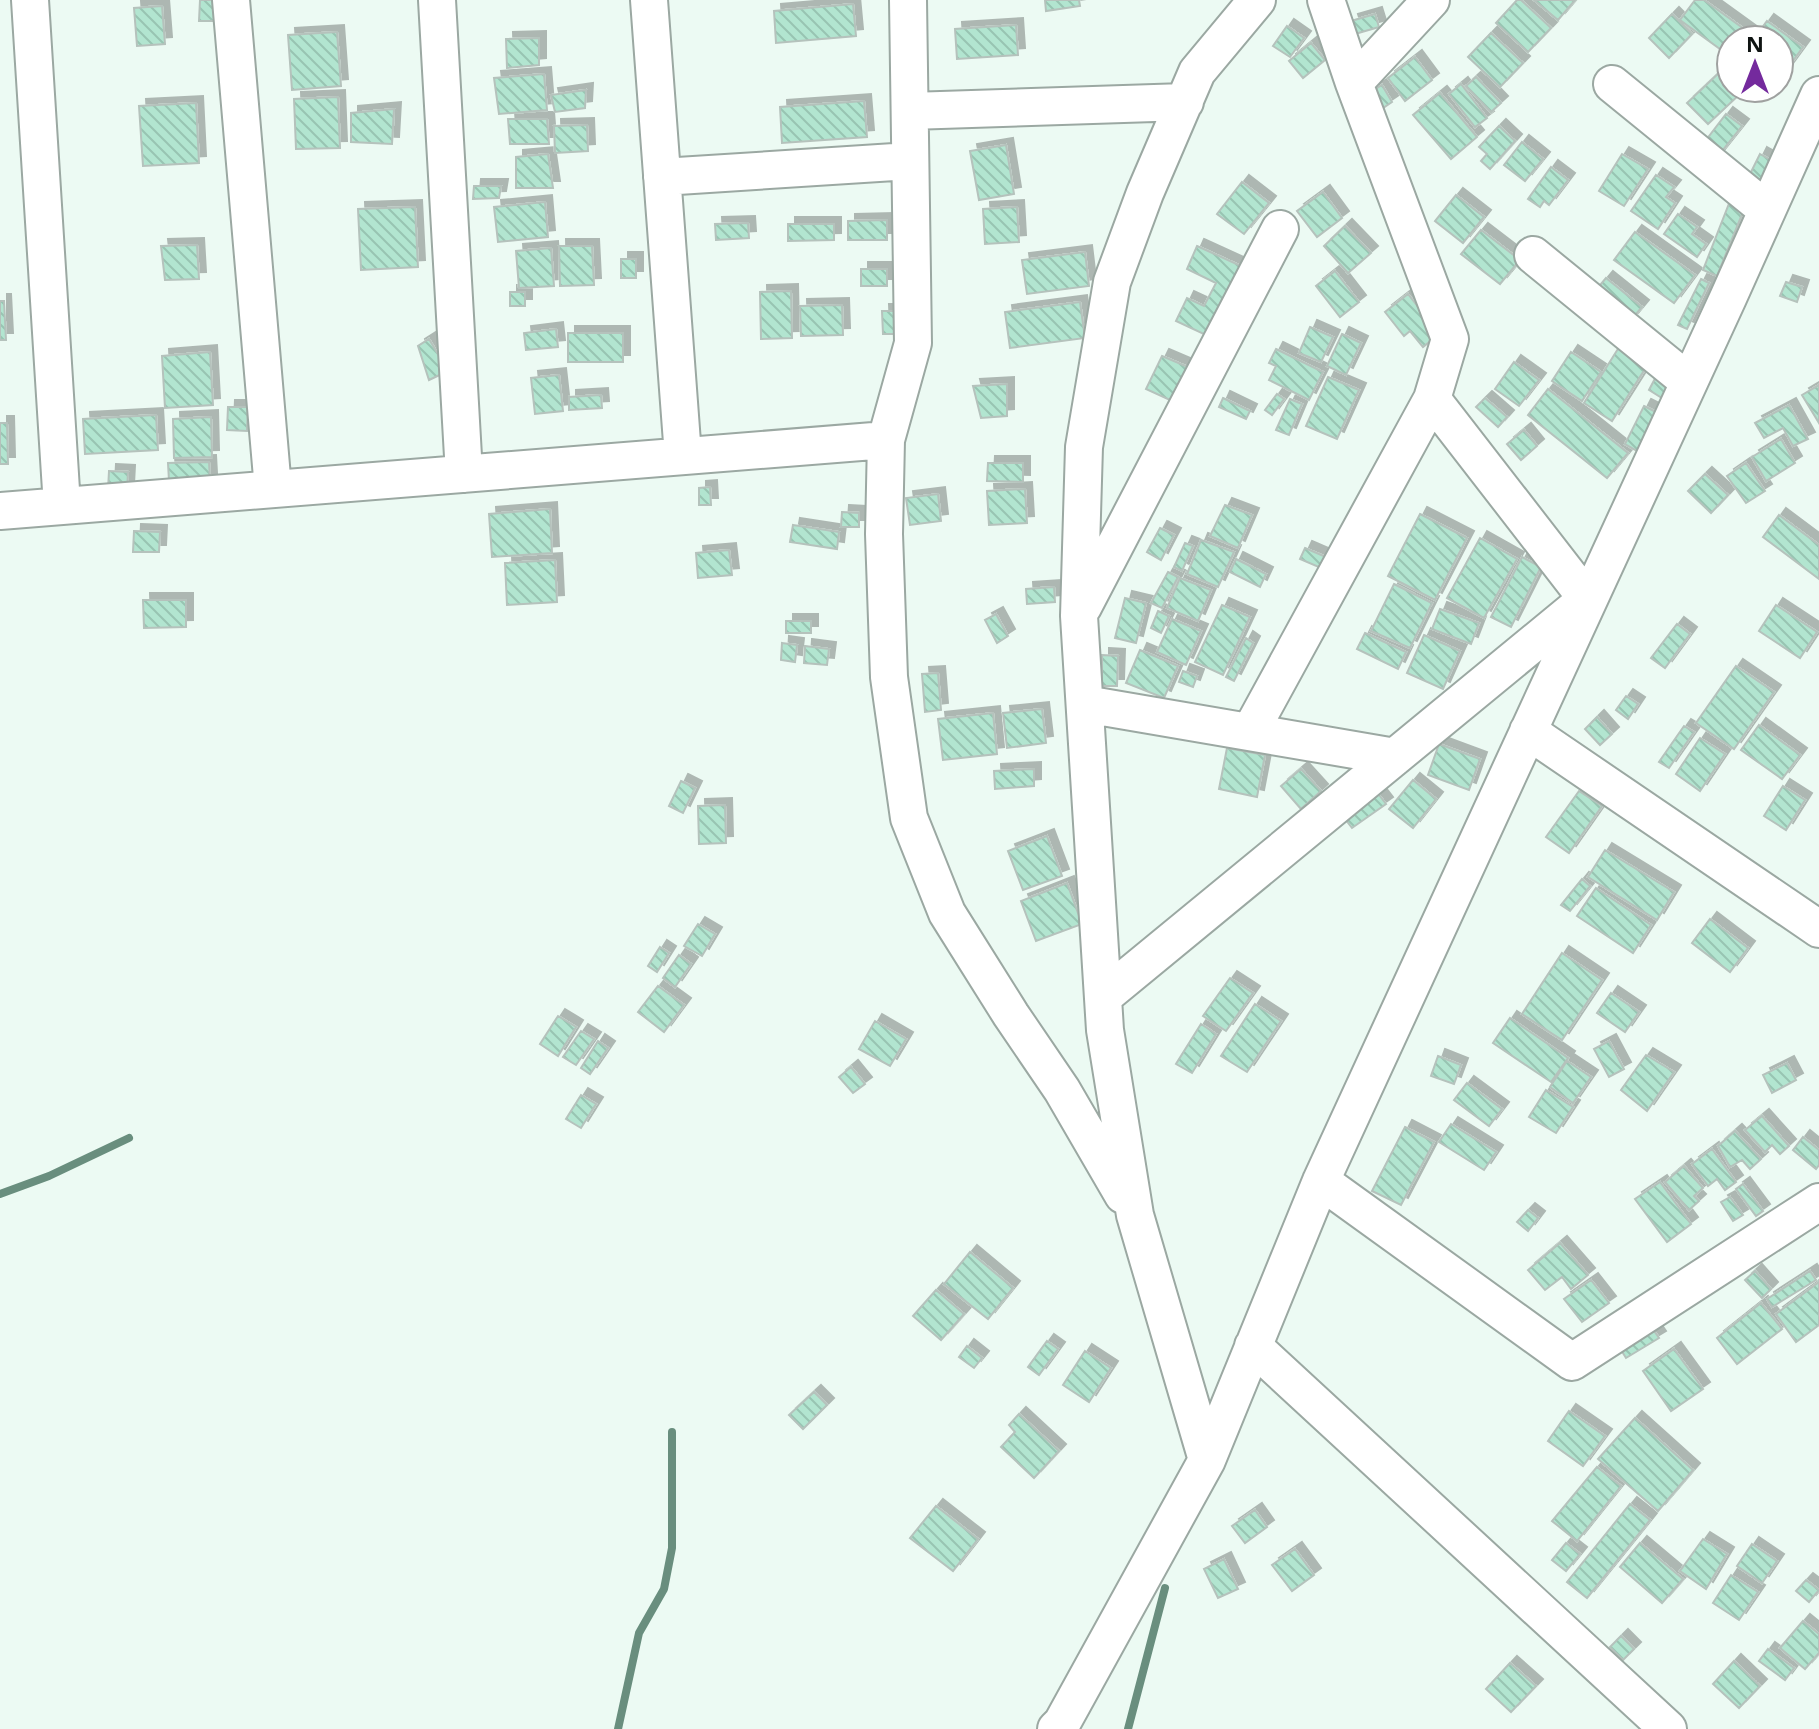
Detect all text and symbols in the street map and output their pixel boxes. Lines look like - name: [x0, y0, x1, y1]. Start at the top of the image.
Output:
- north arrow: [1715, 24, 1795, 104]
- text: N: [1746, 28, 1764, 58]

